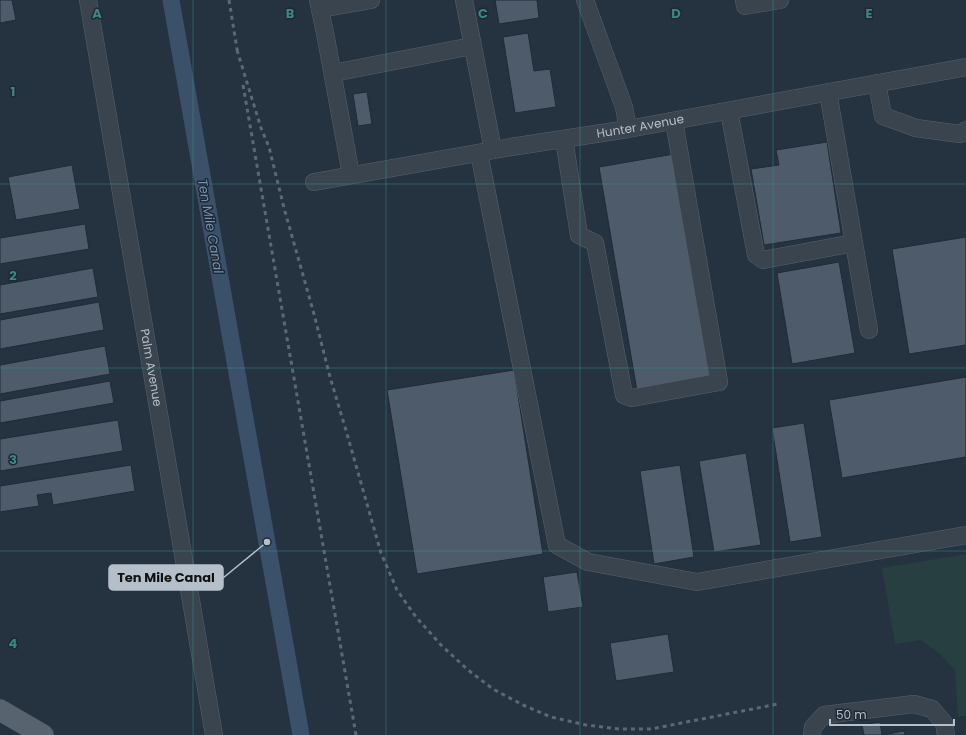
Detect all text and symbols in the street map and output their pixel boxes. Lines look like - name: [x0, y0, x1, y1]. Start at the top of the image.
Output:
- text: A: [92, 4, 102, 23]
- text: B: [286, 4, 295, 23]
- text: C: [478, 4, 488, 23]
- text: D: [671, 4, 681, 23]
- text: E: [865, 4, 873, 23]
- text: 1: [11, 82, 15, 101]
- street label: Hunter Avenue: [595, 110, 685, 142]
- water label: Ten Mile Canal: [193, 177, 228, 276]
- text: 2: [9, 266, 17, 285]
- street label: Palm Avenue: [136, 327, 167, 408]
- text: 3: [9, 450, 17, 469]
- callout: Ten Mile Canal: [109, 565, 223, 590]
- text: Ten Mile Canal: [117, 568, 215, 587]
- text: 4: [9, 634, 18, 653]
- scale bar: [830, 701, 954, 727]
- text: 50 m: [836, 706, 867, 723]

